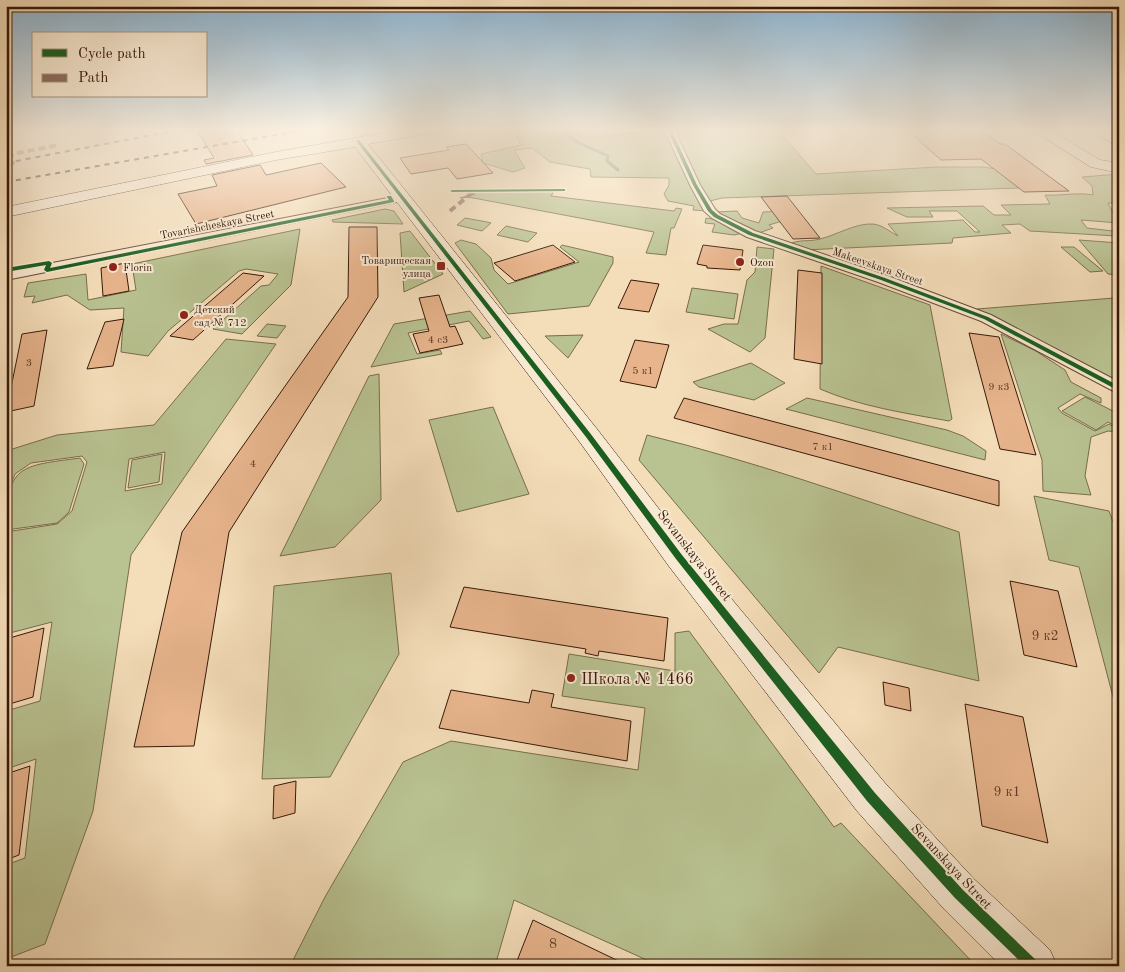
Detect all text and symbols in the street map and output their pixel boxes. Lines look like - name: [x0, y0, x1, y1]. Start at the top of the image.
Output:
- legend: [32, 32, 208, 98]
- text: Cycle path: [78, 47, 146, 62]
- text: Path: [78, 71, 108, 86]
- street label: Tovarishcheskaya Street: [159, 209, 275, 242]
- street label: Makeevskaya Street: [831, 247, 924, 288]
- place label: Товарищеская улица: [361, 256, 432, 280]
- marker: Ozon: [734, 256, 746, 268]
- place label: Ozon: [750, 258, 774, 269]
- marker: Товарищеская улица: [435, 260, 447, 272]
- marker: Florin: [107, 261, 119, 273]
- place label: Florin: [123, 263, 152, 274]
- place label: Детский сад № 712: [194, 305, 247, 329]
- marker: Детский сад № 712: [178, 309, 190, 321]
- house number: 4 с3: [428, 335, 448, 346]
- house number: 3: [26, 358, 32, 369]
- house number: 5 к1: [632, 366, 654, 377]
- house number: 9 к3: [988, 382, 1010, 393]
- house number: 7 к1: [812, 442, 834, 453]
- house number: 4: [250, 459, 256, 470]
- street label: Sevanskaya Street: [654, 507, 734, 604]
- house number: 9 к2: [1031, 629, 1059, 643]
- marker: Школа № 1466: [565, 672, 577, 684]
- place label: Школа № 1466: [581, 672, 694, 688]
- house number: 9 к1: [993, 785, 1021, 799]
- street label: Sevanskaya Street: [908, 821, 994, 912]
- house number: 8: [549, 937, 557, 951]

